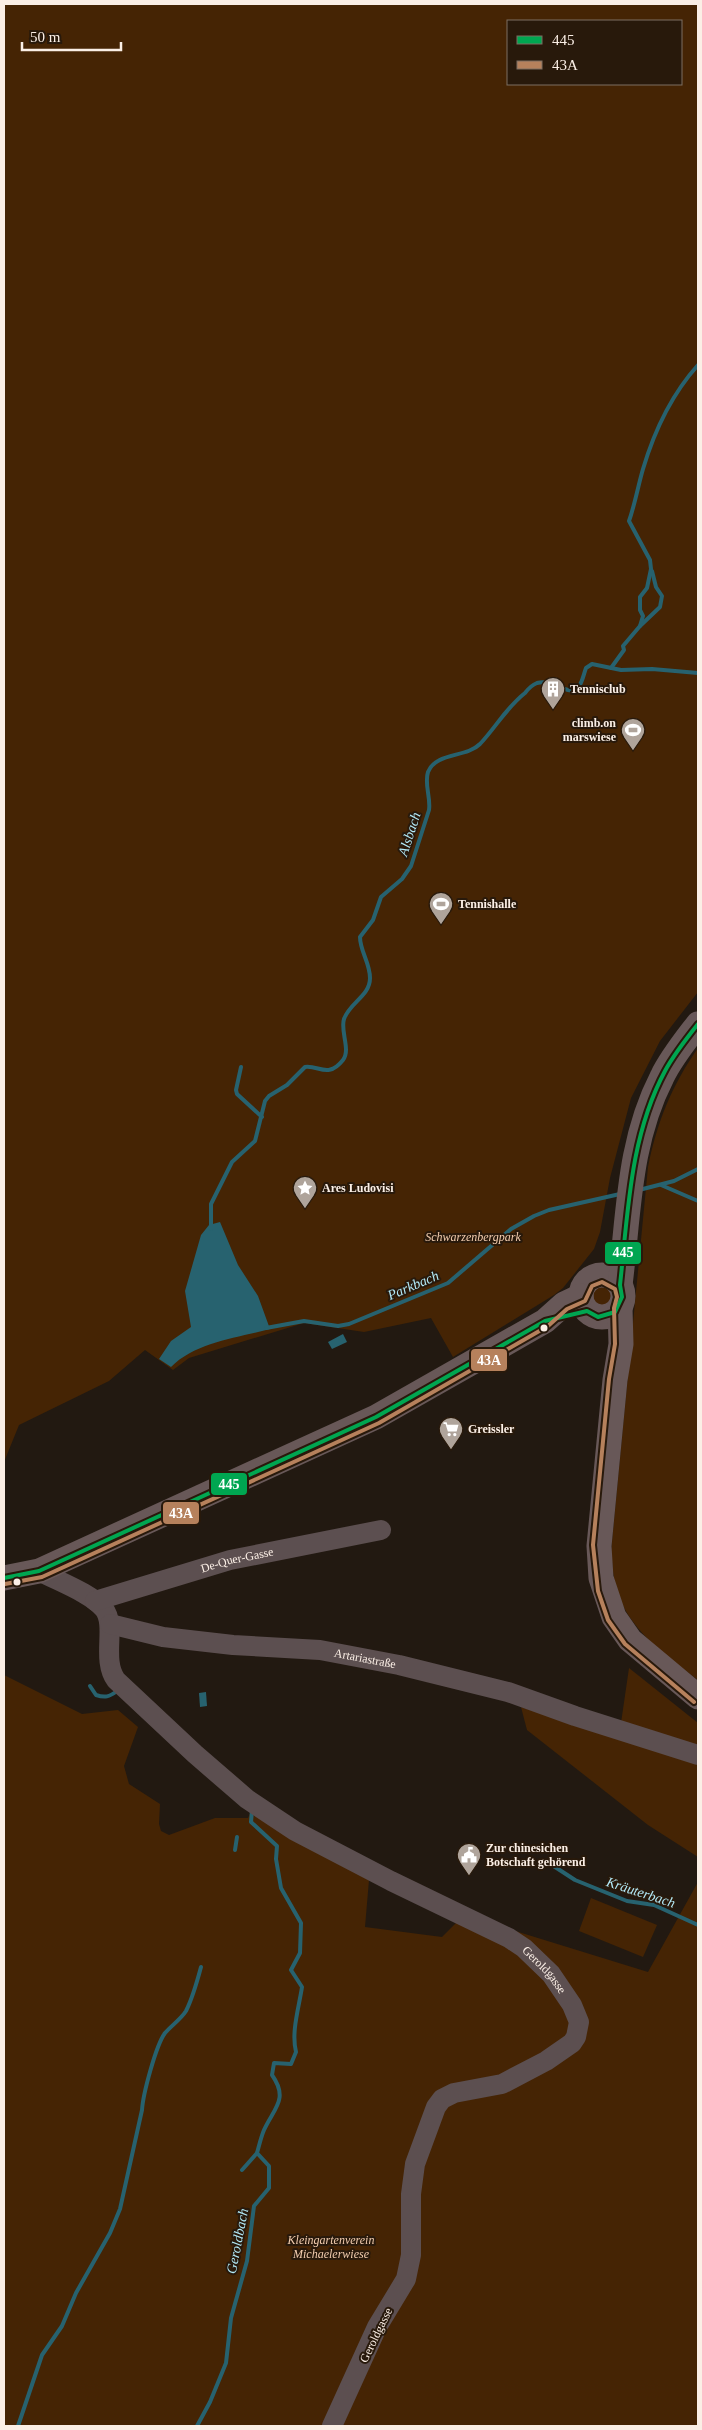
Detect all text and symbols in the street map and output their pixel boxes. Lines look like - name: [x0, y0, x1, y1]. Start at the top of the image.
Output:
- scale bar: [22, 20, 121, 52]
- legend: [507, 20, 682, 85]
- text: 50 m: [30, 29, 61, 45]
- text: 445: [552, 32, 575, 48]
- text: 43A: [552, 57, 578, 73]
- building icon: Tennisclub: [540, 676, 566, 710]
- place label: Tennisclub: [570, 682, 626, 696]
- place label: climb.on marswiese: [563, 716, 617, 744]
- sports icon: climb.on marswiese: [620, 717, 646, 751]
- water label: Alsbach: [395, 810, 424, 859]
- sports icon: Tennishalle: [428, 891, 454, 925]
- place label: Tennishalle: [458, 897, 517, 911]
- place icon: Ares Ludovisi: [292, 1175, 318, 1209]
- place label: Ares Ludovisi: [322, 1181, 394, 1195]
- park label: Schwarzenbergpark: [425, 1230, 521, 1244]
- line badge: 445: [604, 1241, 642, 1265]
- text: 445: [613, 1245, 634, 1260]
- water label: Parkbach: [384, 1268, 441, 1303]
- unlabelled marker: [539, 1323, 549, 1333]
- line badge: 43A: [470, 1348, 508, 1372]
- text: 43A: [477, 1353, 502, 1368]
- supermarket icon: Greissler: [438, 1416, 464, 1450]
- place label: Greissler: [468, 1422, 515, 1436]
- line badge: 445: [210, 1472, 248, 1496]
- text: 445: [219, 1477, 240, 1492]
- line badge: 43A: [162, 1501, 200, 1525]
- text: 43A: [169, 1506, 194, 1521]
- street label: De-Quer-Gasse: [199, 1545, 275, 1576]
- unlabelled marker: [12, 1577, 22, 1587]
- street label: Artariastraße: [333, 1646, 397, 1671]
- place label: Zur chinesichen Botschaft gehörend: [486, 1841, 586, 1869]
- public building icon: Zur chinesichen Botschaft gehörend: [456, 1842, 482, 1876]
- water label: Kräuterbach: [604, 1874, 677, 1911]
- street label: Geroldgasse: [519, 1943, 569, 1996]
- water label: Geroldbach: [224, 2207, 251, 2275]
- park label: Kleingartenverein Michaelerwiese: [287, 2233, 374, 2261]
- street label: Geroldgasse: [357, 2305, 395, 2365]

